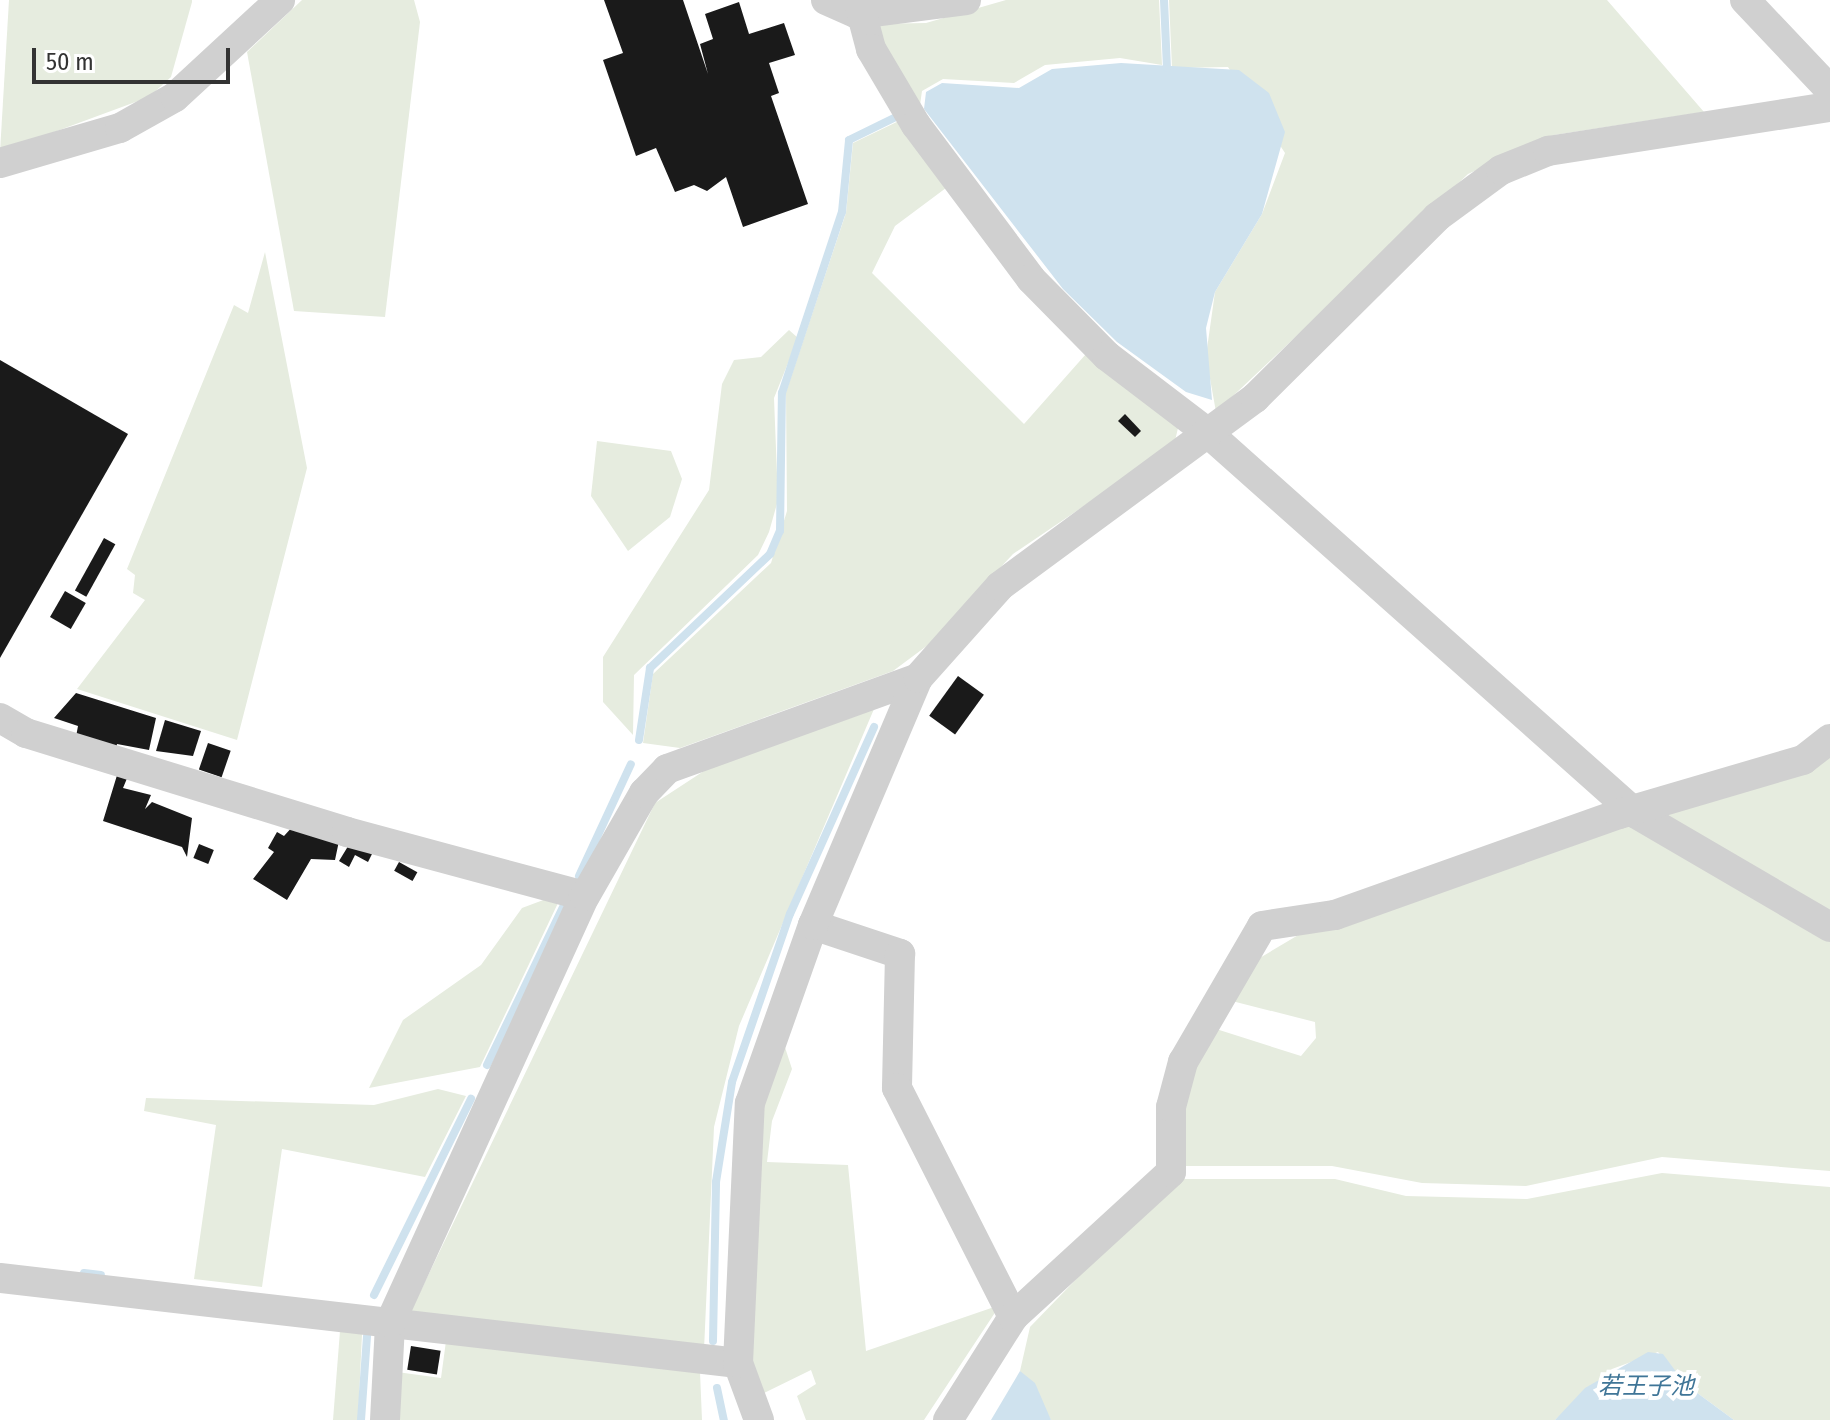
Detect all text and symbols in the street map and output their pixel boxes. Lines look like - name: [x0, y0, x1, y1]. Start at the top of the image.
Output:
- scale bar: [36, 32, 234, 82]
- text: 50 m: [46, 48, 94, 76]
- water label: 若王子池: [1598, 1373, 1694, 1401]

